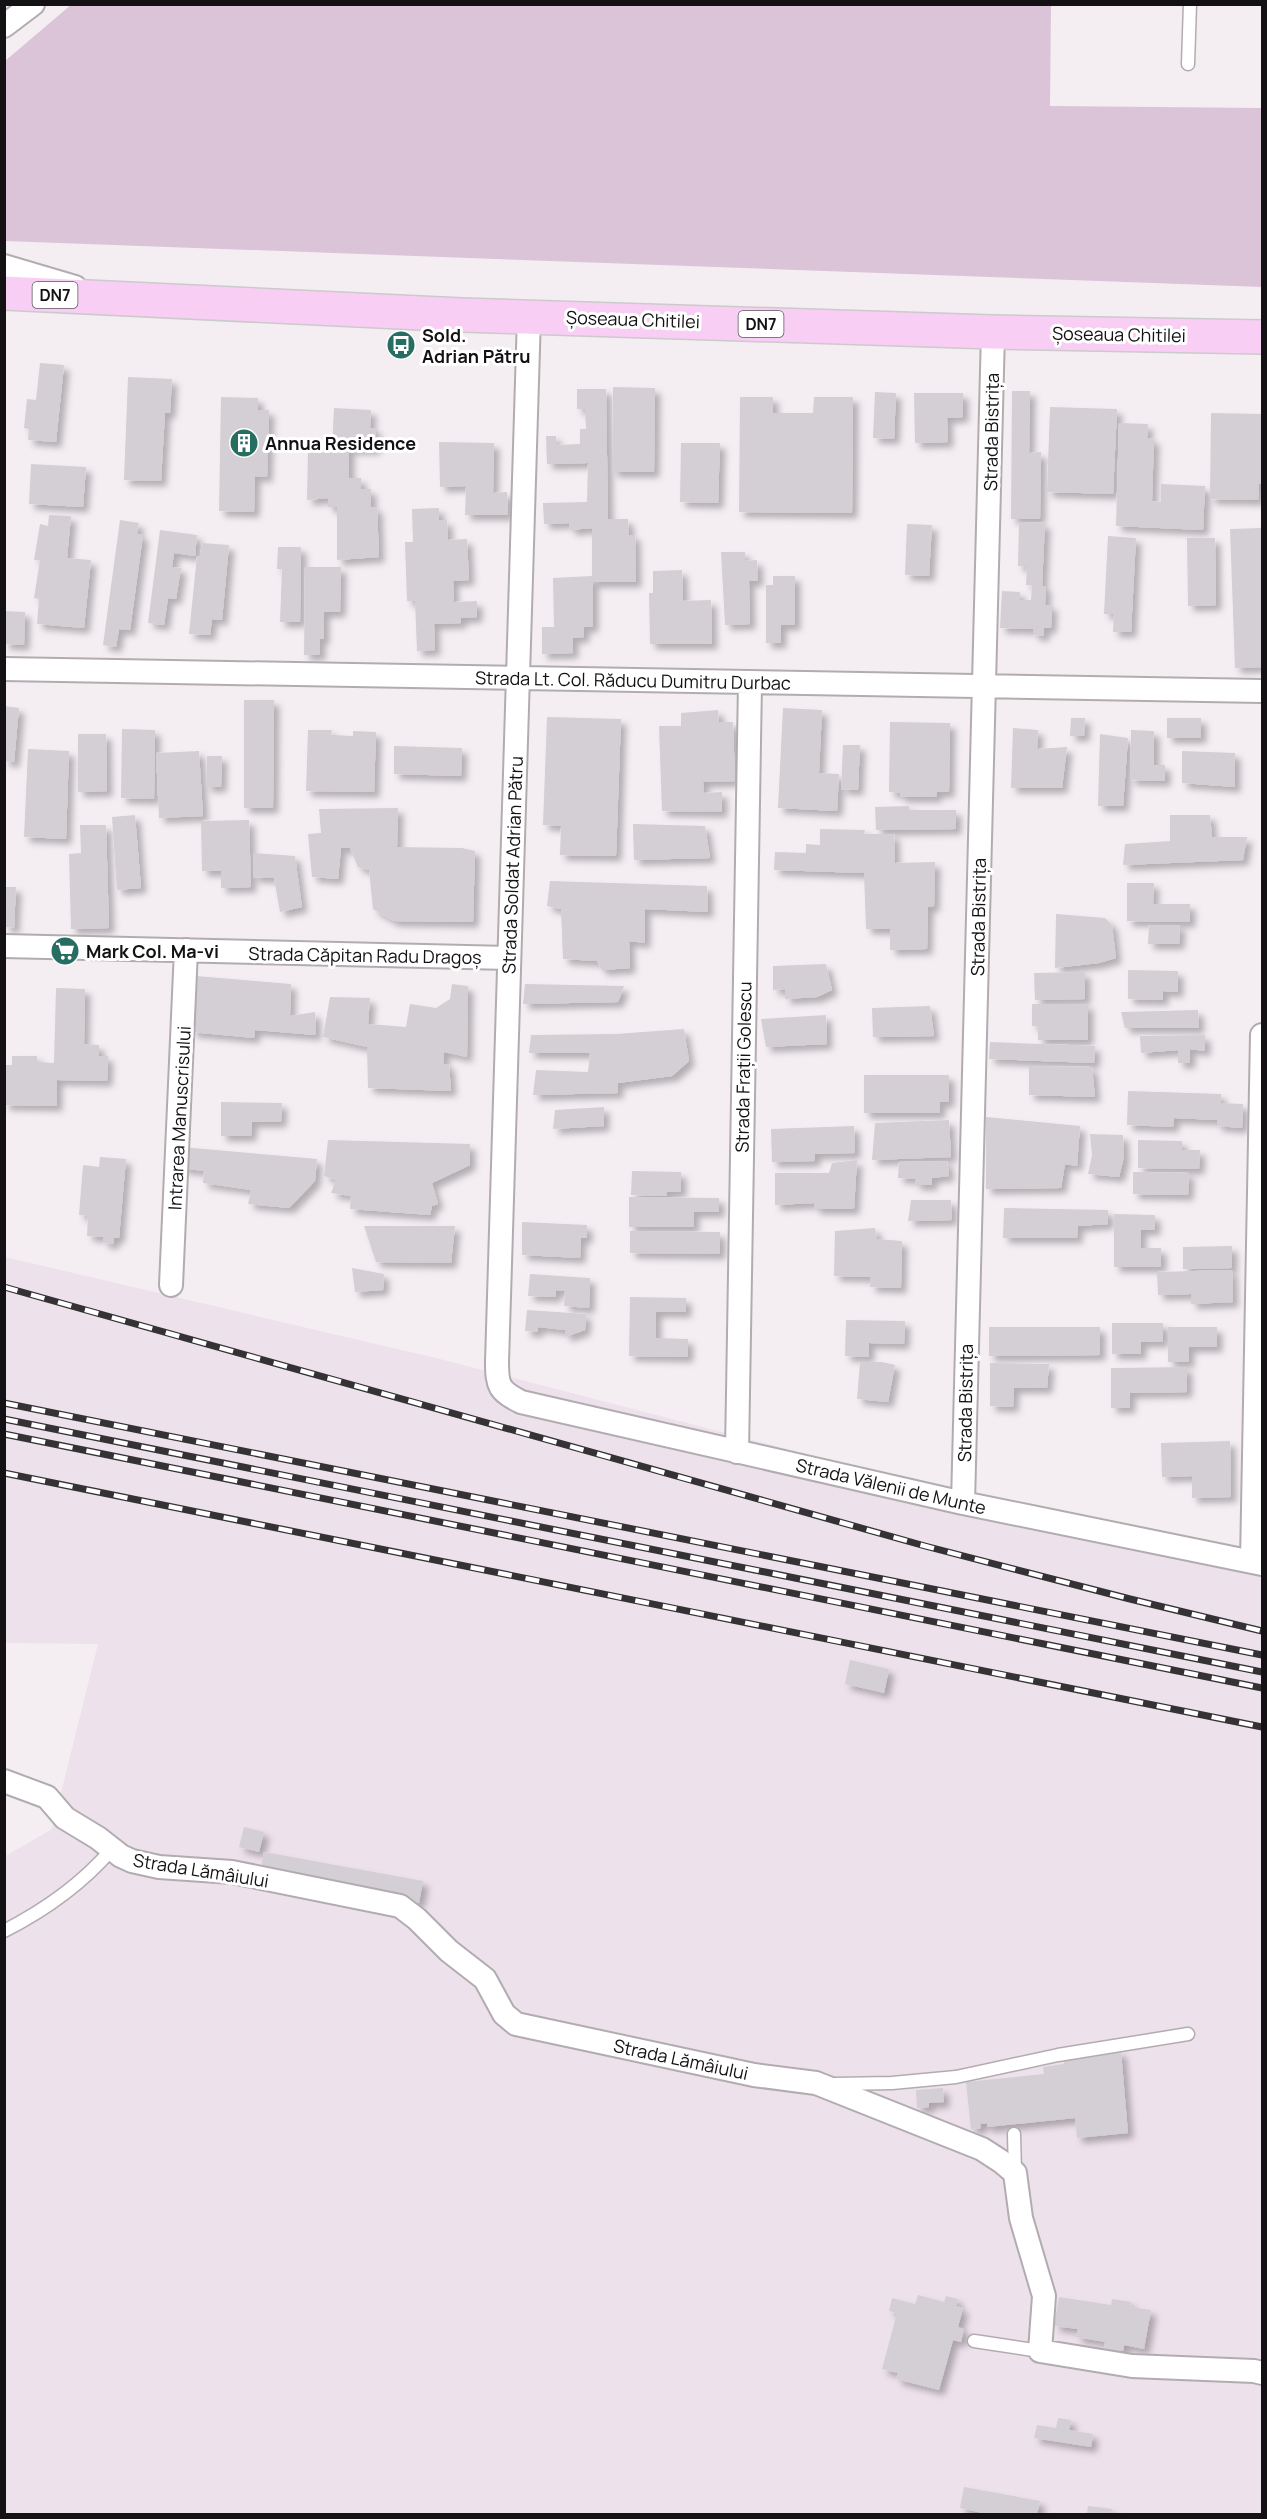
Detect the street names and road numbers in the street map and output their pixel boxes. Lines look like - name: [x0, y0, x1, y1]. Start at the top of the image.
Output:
- road number: DN7: [32, 282, 78, 308]
- street label: Șoseaua Chitilei: [566, 305, 700, 333]
- road number: DN7: [738, 311, 783, 337]
- street label: Șoseaua Chitilei: [1052, 321, 1186, 347]
- street label: Strada Bistrița: [978, 373, 1004, 491]
- street label: Strada Lt. Col. Răducu Dumitru Durbac: [475, 665, 791, 695]
- street label: Strada Soldat Adrian Pătru: [496, 756, 528, 974]
- street label: Strada Bistrița: [965, 858, 991, 976]
- street label: Strada Căpitan Radu Dragoș: [248, 941, 482, 969]
- street label: Strada Frații Golescu: [730, 981, 756, 1153]
- street label: Intrarea Manuscrisului: [162, 1025, 196, 1211]
- street label: Strada Bistrița: [952, 1344, 978, 1462]
- street label: Strada Vălenii de Munte: [794, 1452, 988, 1520]
- street label: Strada Lămâiului: [131, 1847, 271, 1893]
- street label: Strada Lămâiului: [611, 2033, 751, 2085]

